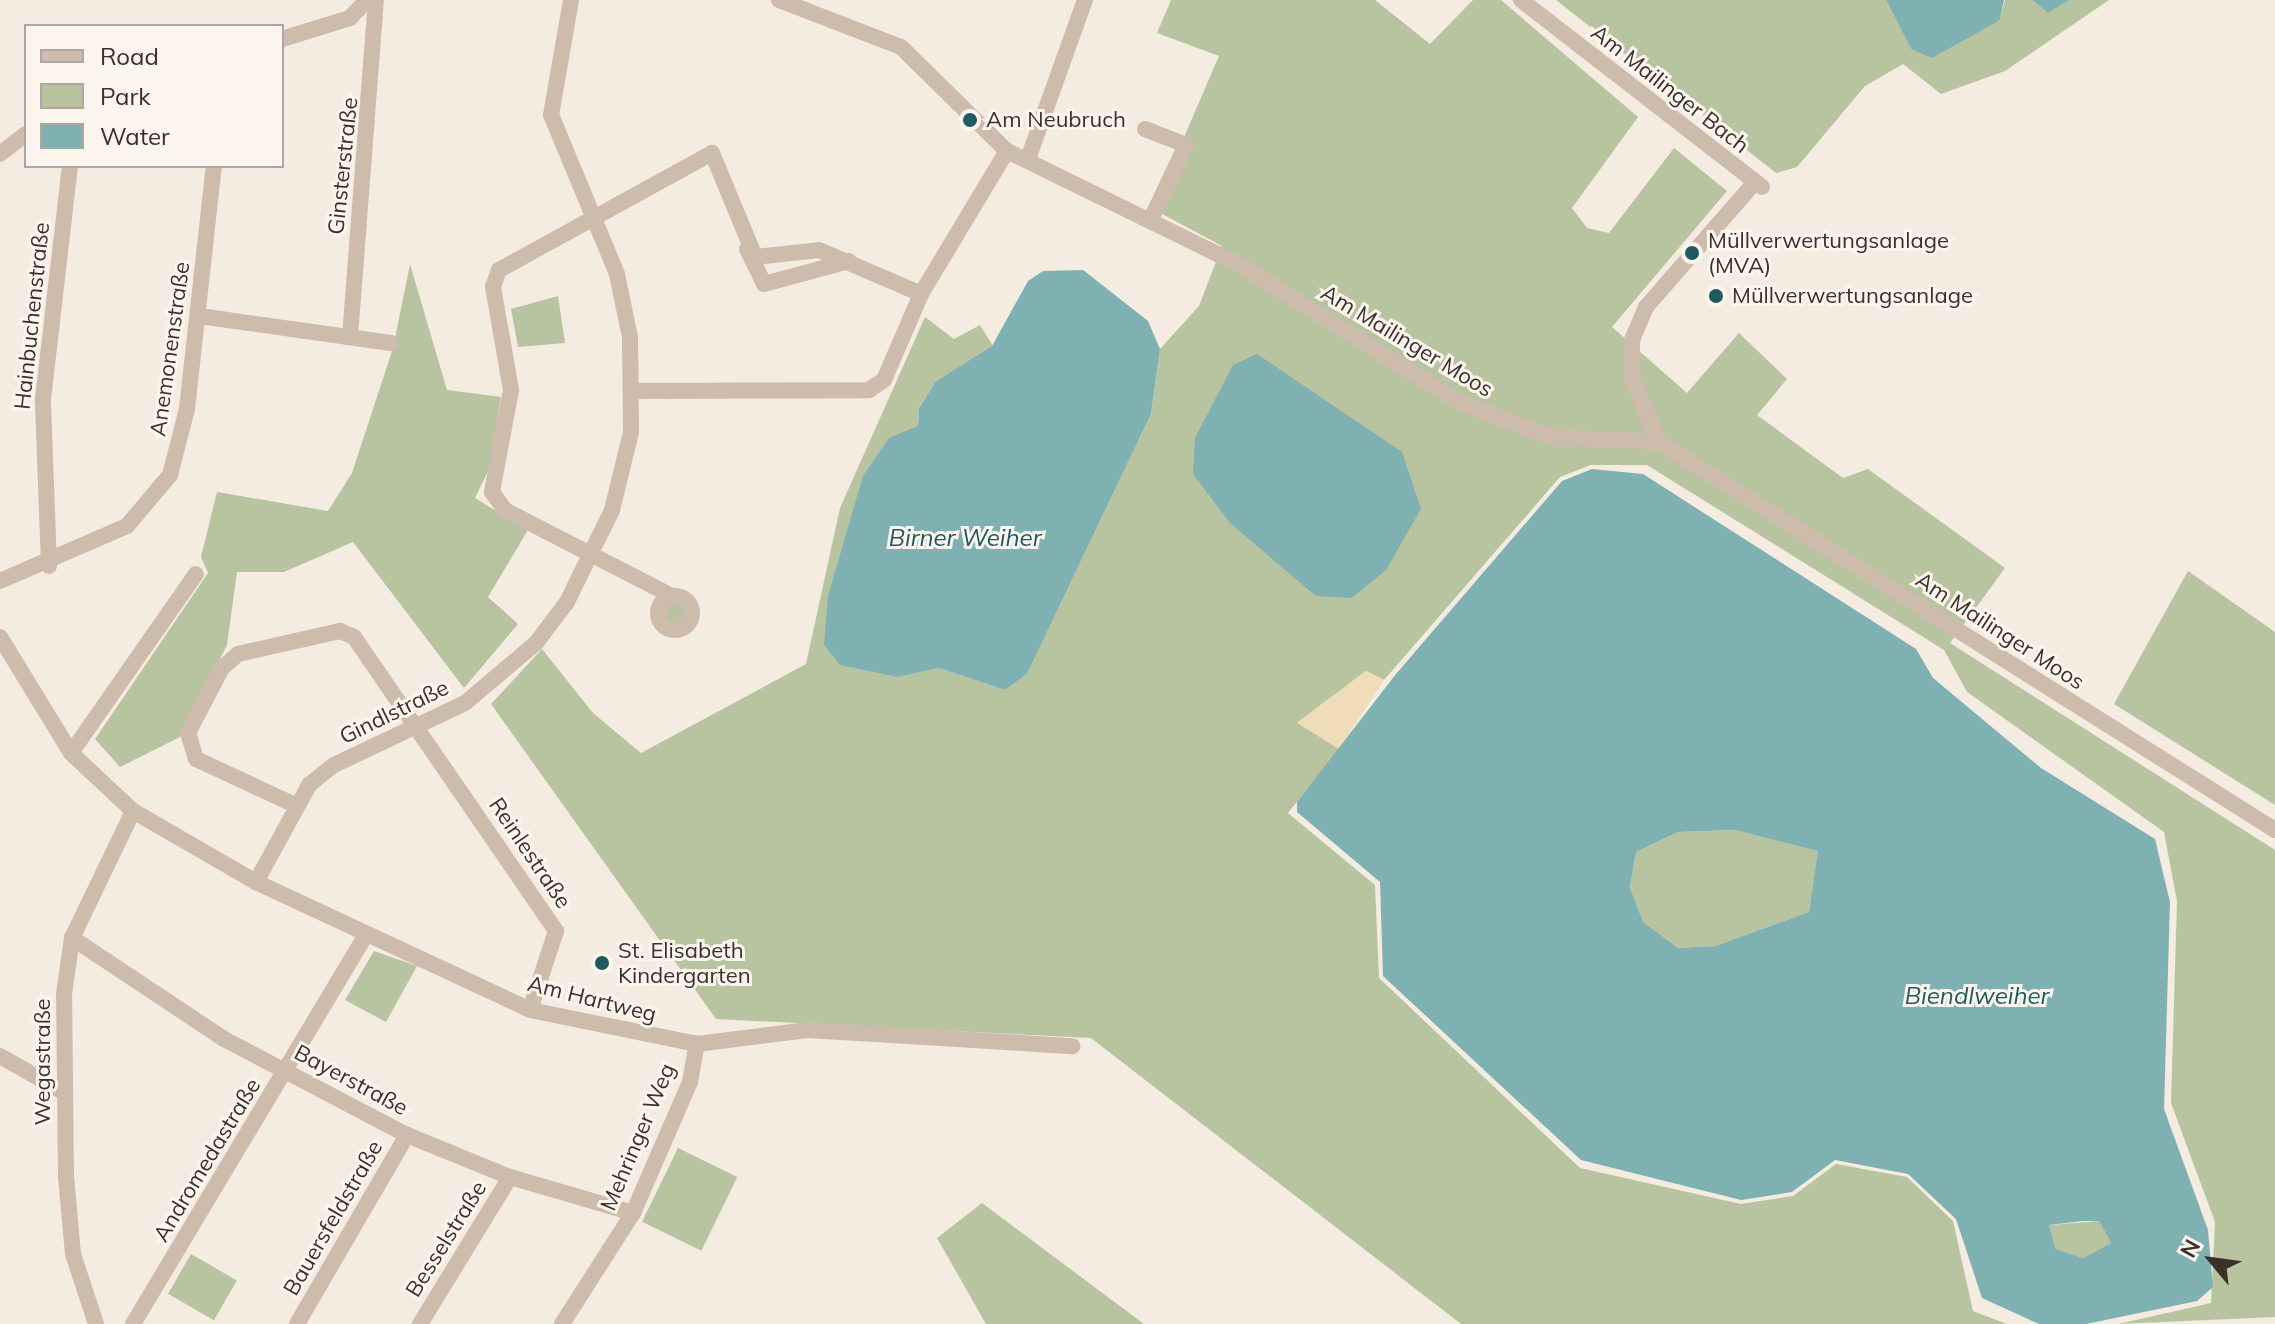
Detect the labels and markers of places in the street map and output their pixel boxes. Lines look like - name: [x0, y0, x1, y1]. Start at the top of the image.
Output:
- place label: Am Neubruch: [986, 107, 1126, 133]
- marker: Am Neubruch: [961, 111, 979, 129]
- place label: Müllverwertungsanlage (MVA): [1708, 227, 1949, 278]
- marker: Müllverwertungsanlage (MVA): [1683, 244, 1701, 262]
- place label: Müllverwertungsanlage: [1732, 283, 1973, 309]
- marker: Müllverwertungsanlage: [1707, 287, 1725, 305]
- place label: St. Elisabeth Kindergarten: [618, 937, 751, 988]
- marker: St. Elisabeth Kindergarten: [593, 954, 611, 972]

